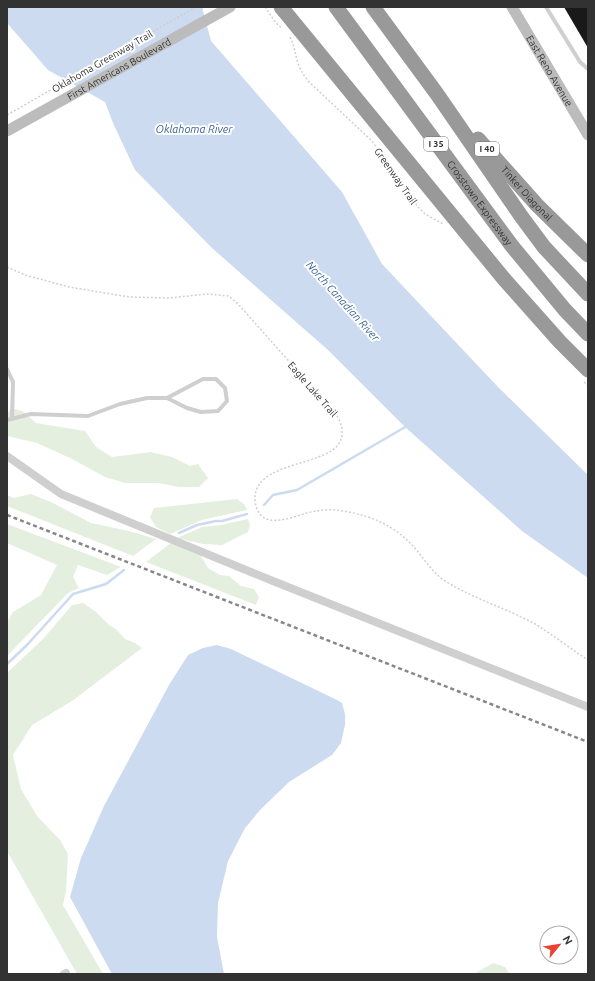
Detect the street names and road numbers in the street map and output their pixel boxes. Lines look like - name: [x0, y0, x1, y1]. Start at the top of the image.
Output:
- street label: Oklahoma Greenway Trail: [50, 28, 155, 95]
- street label: East Reno Avenue: [524, 33, 575, 108]
- street label: First Americans Boulevard: [65, 36, 173, 102]
- road number: I 35: [424, 137, 448, 151]
- road number: I 40: [475, 142, 499, 156]
- street label: Greenway Trail: [372, 146, 419, 207]
- street label: Crosstown Expressway: [445, 158, 515, 248]
- street label: Tinker Diagonal: [499, 164, 555, 223]
- street label: Eagle Lake Trail: [286, 360, 340, 419]

